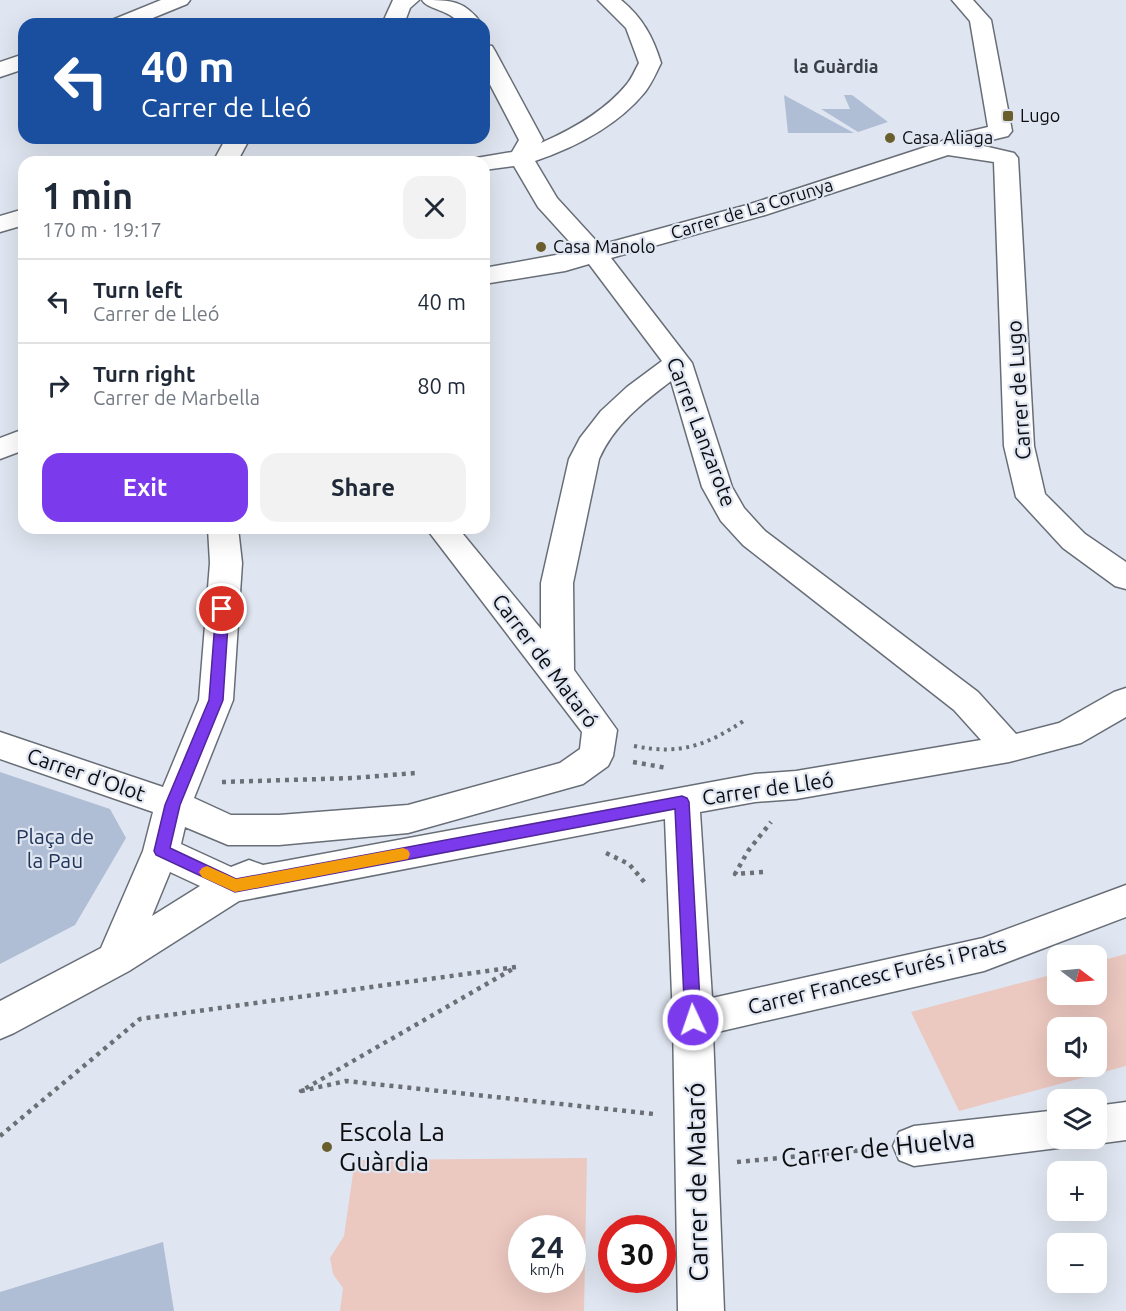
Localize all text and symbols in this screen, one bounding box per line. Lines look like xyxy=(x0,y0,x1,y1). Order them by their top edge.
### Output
icon: left xyxy=(42,42,120,120)
text: 40 m xyxy=(141,43,235,90)
district label: la Guàrdia xyxy=(793,56,879,76)
text: Carrer de Lleó xyxy=(141,92,312,122)
place label: Lugo xyxy=(1020,105,1060,125)
marker: Lugo xyxy=(1001,109,1015,123)
place label: Casa Aliaga xyxy=(902,127,993,147)
marker: Casa Aliaga xyxy=(883,131,897,145)
street label: Carrer de La Corunya xyxy=(668,174,835,242)
text: 1 min xyxy=(42,175,133,216)
button: close xyxy=(403,176,466,239)
text: 170 m · 19:17 xyxy=(42,218,162,241)
place label: Casa Manolo xyxy=(553,236,655,256)
marker: Casa Manolo xyxy=(534,240,548,254)
text: Turn left xyxy=(93,277,183,302)
icon: left xyxy=(42,285,75,318)
text: 40 m xyxy=(417,289,466,314)
text: Carrer de Lleó xyxy=(93,302,219,325)
street label: Carrer de Lugo xyxy=(1001,320,1035,461)
street label: Carrer Lanzarote xyxy=(662,354,741,510)
text: Turn right xyxy=(93,361,195,386)
icon: right xyxy=(42,369,75,402)
text: 80 m xyxy=(417,373,466,398)
text: Carrer de Marbella xyxy=(93,386,260,409)
button: Exit xyxy=(42,453,248,522)
button: Share xyxy=(260,453,466,522)
pin xyxy=(196,583,247,634)
street label: Carrer de Mataró xyxy=(488,589,604,732)
icon: arrive xyxy=(205,592,238,625)
street label: Carrer d'Olot xyxy=(24,743,149,805)
street label: Carrer de Lleó xyxy=(700,767,835,809)
park label: Plaça de la Pau xyxy=(16,824,94,872)
street label: Carrer Francesc Furés i Prats xyxy=(745,931,1008,1019)
north arrow xyxy=(1047,945,1107,1005)
map controls xyxy=(1047,945,1107,1293)
position arrow xyxy=(661,988,725,1052)
button: sound xyxy=(1047,1017,1107,1077)
street label: Carrer de Mataró xyxy=(680,1082,713,1282)
button: layers xyxy=(1047,1089,1107,1149)
place label: Escola La Guàrdia xyxy=(339,1117,445,1176)
street label: Carrer de Huelva xyxy=(780,1123,976,1172)
marker: Escola La Guàrdia xyxy=(320,1140,334,1154)
button: + xyxy=(1047,1161,1107,1221)
speed limit sign: 30 xyxy=(598,1215,676,1293)
text: 24 xyxy=(530,1230,564,1264)
button: − xyxy=(1047,1233,1107,1293)
text: km/h xyxy=(530,1261,564,1278)

